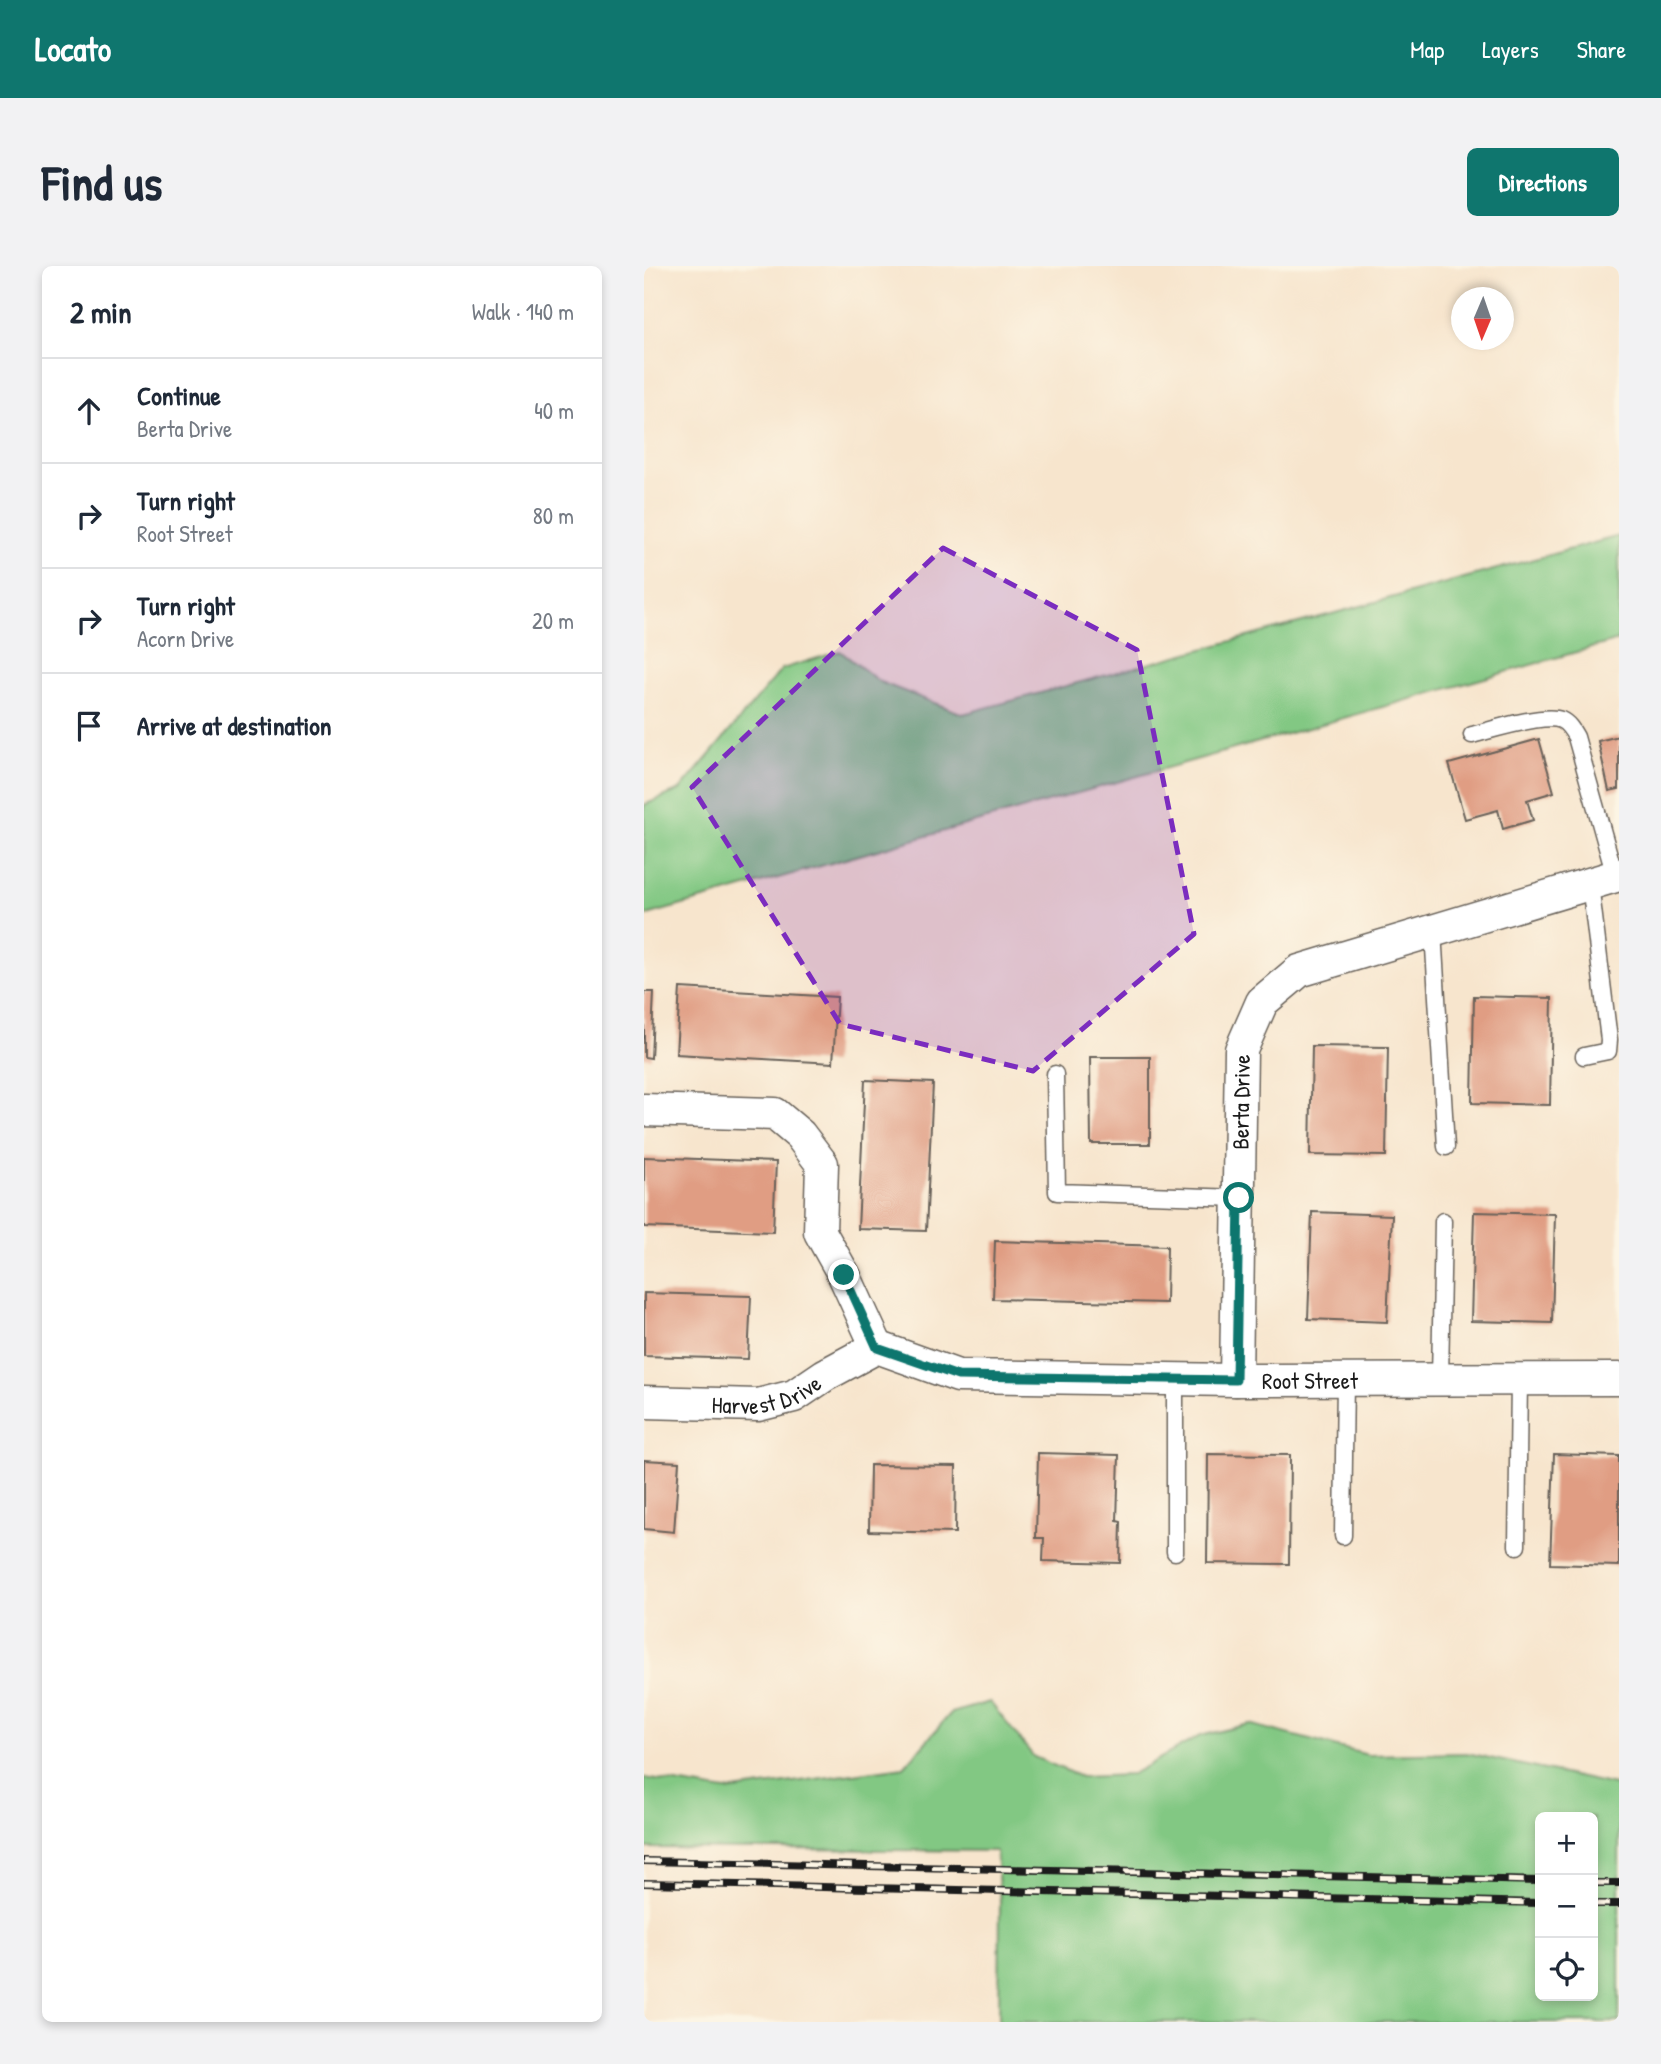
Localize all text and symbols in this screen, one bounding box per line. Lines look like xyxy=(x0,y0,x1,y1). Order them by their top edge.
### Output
text: Locato xyxy=(35,27,111,71)
text: Map xyxy=(1410,33,1444,65)
text: Layers xyxy=(1482,33,1539,65)
text: Share xyxy=(1577,33,1626,65)
button: Directions xyxy=(1467,148,1619,216)
text: Find us xyxy=(42,149,162,215)
north arrow xyxy=(1451,287,1514,350)
text: 2 min xyxy=(70,292,132,332)
text: Walk · 140 m xyxy=(472,296,574,327)
text: Continue xyxy=(137,378,221,413)
icon: ahead xyxy=(70,392,108,430)
text: 40 m xyxy=(534,395,574,426)
text: Berta Drive xyxy=(137,413,232,444)
text: Turn right xyxy=(137,483,235,518)
icon: right xyxy=(70,497,108,535)
text: 80 m xyxy=(533,500,574,531)
text: Root Street xyxy=(137,518,233,549)
text: Turn right xyxy=(137,588,235,623)
icon: right xyxy=(70,602,108,640)
text: 20 m xyxy=(532,605,574,636)
text: Acorn Drive xyxy=(137,623,234,654)
icon: arrive xyxy=(70,707,108,745)
text: Arrive at destination xyxy=(137,708,332,743)
street label: Berta Drive xyxy=(1224,1054,1256,1150)
route start xyxy=(1223,1182,1254,1213)
route end xyxy=(828,1259,859,1290)
street label: Root Street xyxy=(1262,1364,1359,1395)
street label: Harvest Drive xyxy=(711,1367,827,1421)
map controls xyxy=(1535,1812,1598,2001)
button: + xyxy=(1535,1812,1598,1875)
button: − xyxy=(1535,1875,1598,1938)
button: locate xyxy=(1535,1938,1598,2001)

